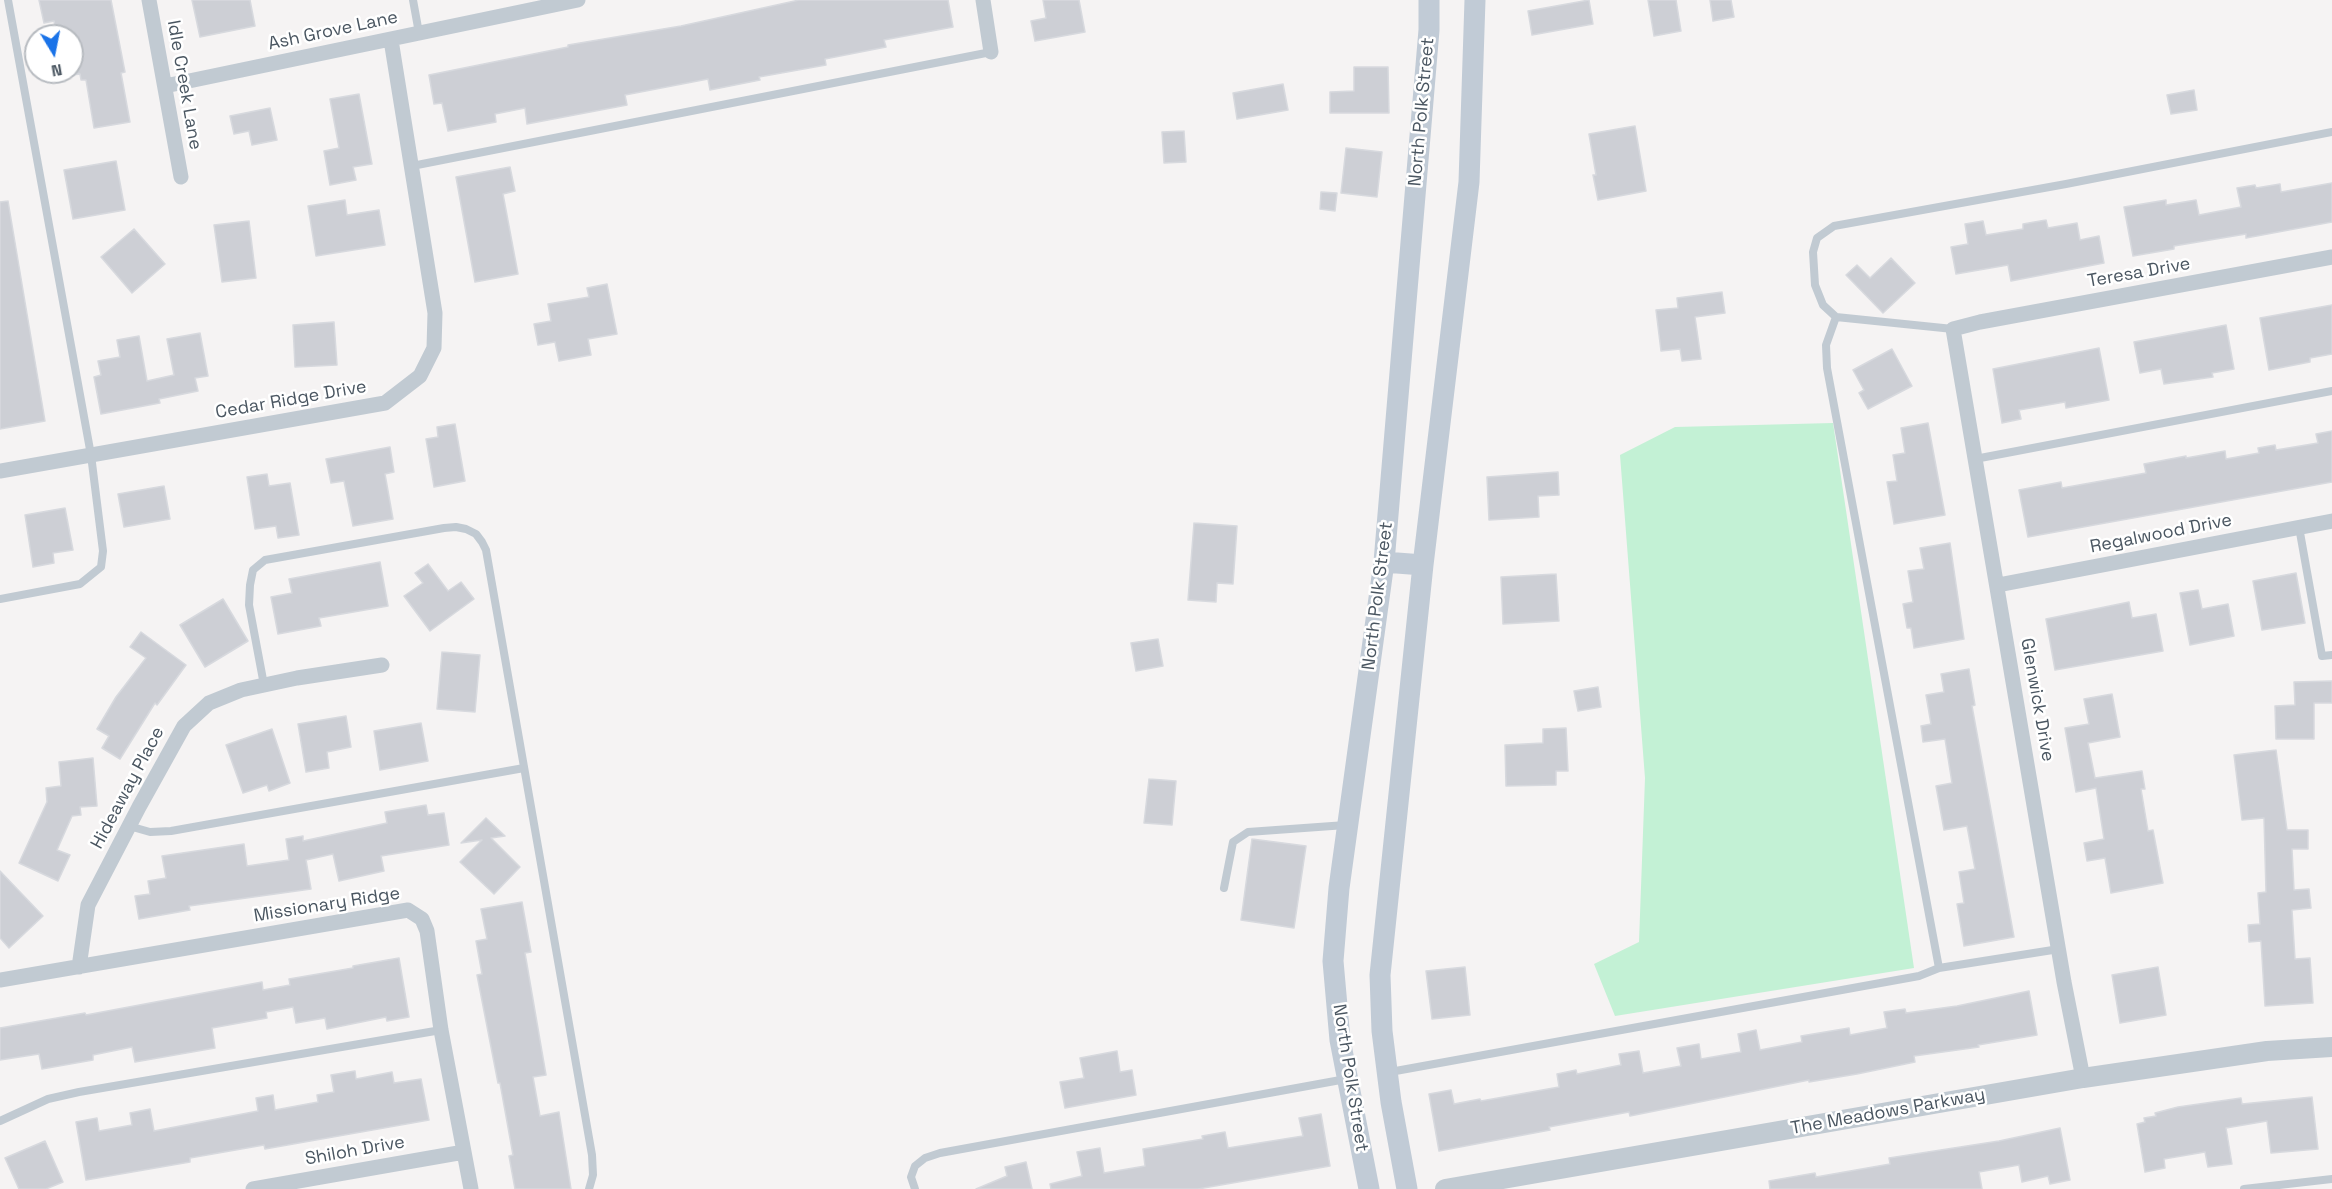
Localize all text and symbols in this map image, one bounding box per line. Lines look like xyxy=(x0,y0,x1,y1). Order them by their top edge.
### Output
street label: Ash Grove Lane xyxy=(266,7,400,55)
street label: Idle Creek Lane xyxy=(162,19,206,151)
north arrow xyxy=(24,24,84,84)
street label: North Polk Street xyxy=(1405,37,1439,187)
text: N xyxy=(50,59,64,82)
street label: Teresa Drive xyxy=(2086,253,2192,293)
street label: Cedar Ridge Drive xyxy=(214,376,368,424)
street label: Regalwood Drive xyxy=(2088,510,2234,558)
street label: North Polk Street xyxy=(1358,521,1398,671)
street label: Glenwick Drive xyxy=(2016,637,2058,763)
street label: Hideaway Place xyxy=(87,723,169,853)
street label: Missionary Ridge xyxy=(252,883,402,927)
street label: North Polk Street xyxy=(1328,1003,1372,1153)
street label: The Meadows Parkway xyxy=(1789,1084,1987,1140)
street label: Shiloh Drive xyxy=(303,1132,407,1170)

